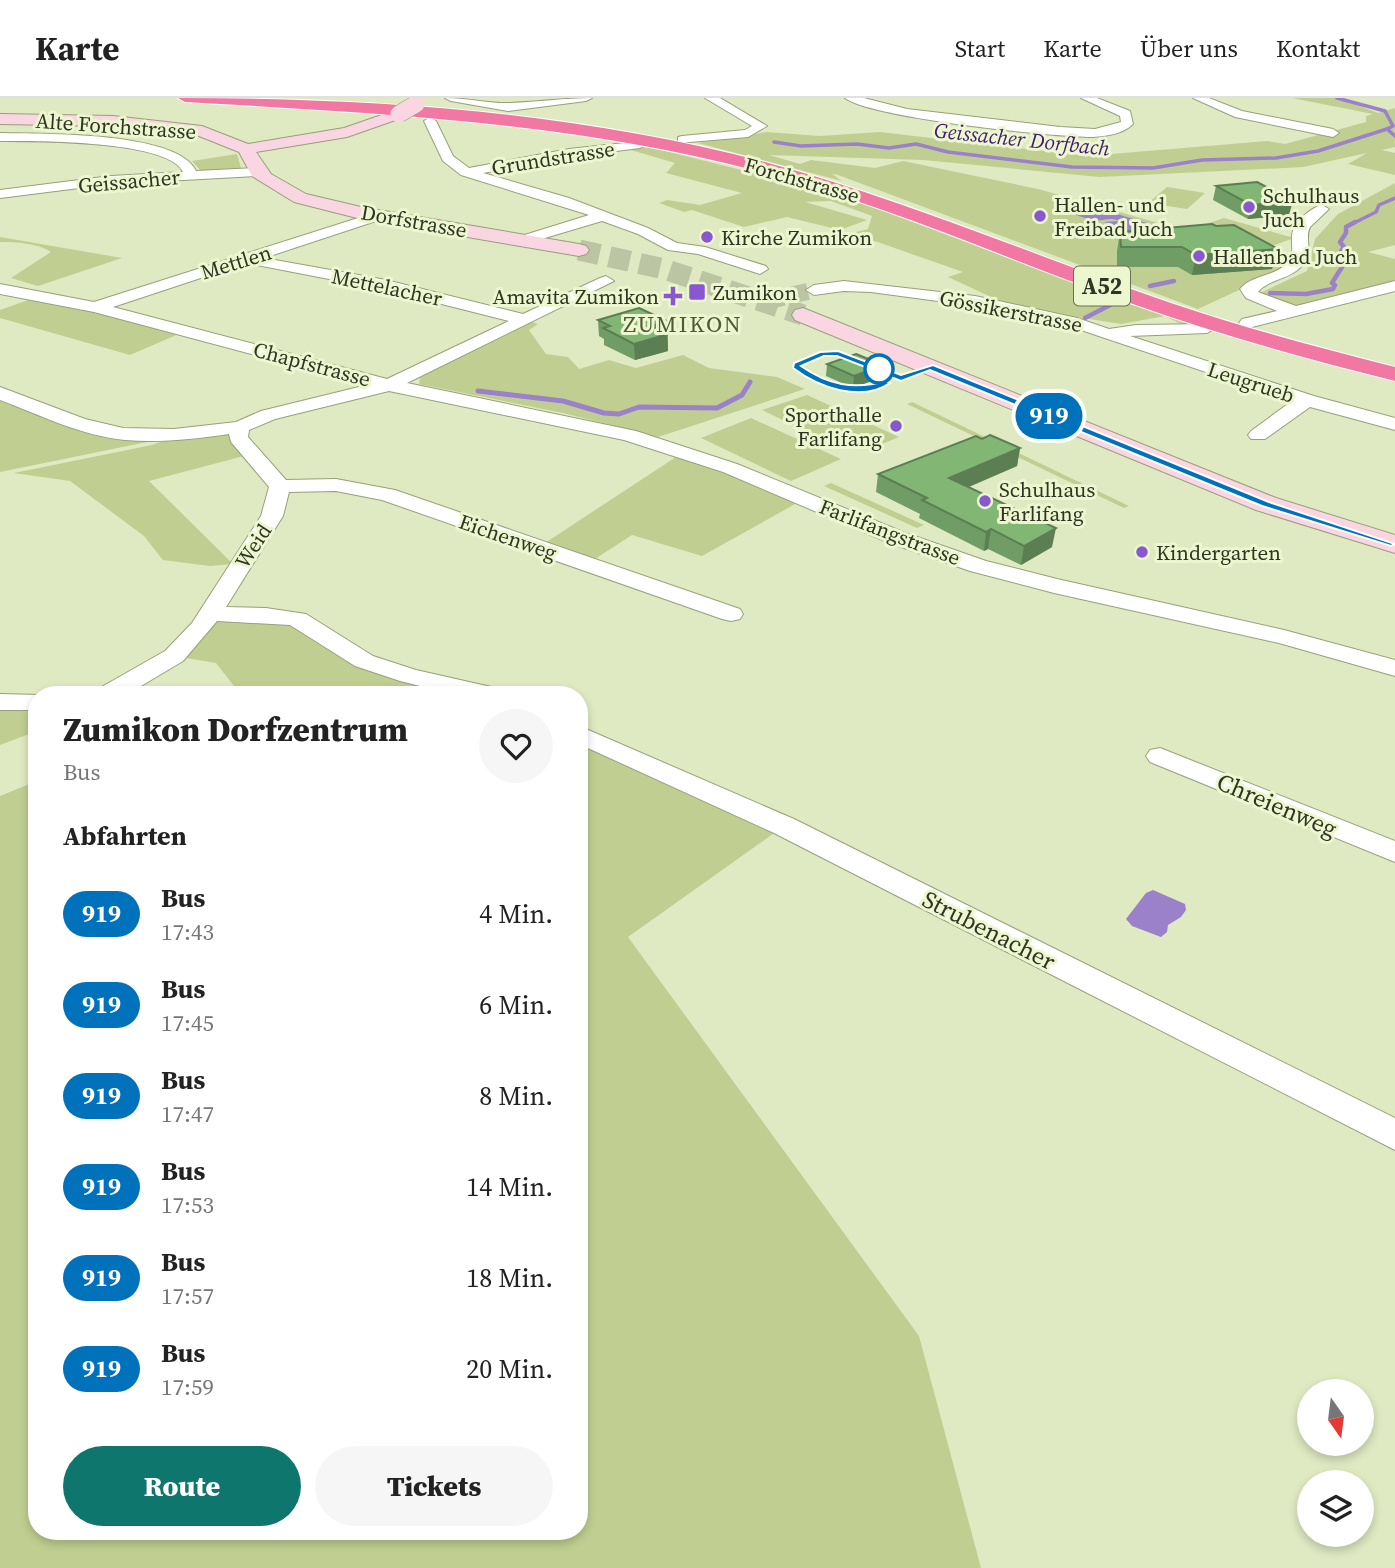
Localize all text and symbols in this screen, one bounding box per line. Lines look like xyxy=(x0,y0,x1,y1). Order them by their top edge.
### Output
text: Karte xyxy=(35,26,120,71)
text: Start xyxy=(955,32,1005,65)
text: Karte xyxy=(1043,32,1102,65)
text: Über uns xyxy=(1140,32,1238,65)
text: Kontakt xyxy=(1276,32,1360,65)
street label: Alte Forchstrasse xyxy=(35,106,197,146)
water label: Geissacher Dorfbach xyxy=(933,115,1112,163)
street label: Grundstrasse xyxy=(489,134,617,182)
street label: Forchstrasse xyxy=(741,150,863,210)
street label: Geissacher xyxy=(77,162,181,200)
place label: Schulhaus Juch xyxy=(1262,181,1359,234)
place label: Hallen- und Freibad Juch xyxy=(1054,190,1173,243)
street label: Dorfstrasse xyxy=(359,197,469,245)
marker: Schulhaus Juch xyxy=(1241,199,1257,215)
marker: Hallen- und Freibad Juch xyxy=(1032,208,1048,224)
place label: Kirche Zumikon xyxy=(721,223,873,252)
marker: Kirche Zumikon xyxy=(699,229,715,245)
street label: Mettlen xyxy=(197,237,275,287)
place label: Hallenbad Juch xyxy=(1213,242,1357,271)
marker: Hallenbad Juch xyxy=(1191,248,1207,264)
street label: Mettelacher xyxy=(329,261,445,313)
road number: A52 xyxy=(1074,266,1130,306)
place label: Zumikon xyxy=(713,278,797,307)
place label: Amavita Zumikon xyxy=(492,282,659,311)
marker: Zumikon xyxy=(687,282,707,302)
street label: Gössikerstrasse xyxy=(937,283,1085,339)
marker: Amavita Zumikon xyxy=(665,288,681,304)
district label: ZUMIKON xyxy=(623,308,743,340)
street label: Chapfstrasse xyxy=(250,334,374,394)
unlabelled marker xyxy=(864,354,894,384)
street label: Leugrueb xyxy=(1204,354,1298,410)
line badge: 919 xyxy=(1009,393,1089,439)
text: 919 xyxy=(1029,399,1069,432)
place label: Sporthalle Farlifang xyxy=(785,400,882,453)
marker: Sporthalle Farlifang xyxy=(888,418,904,434)
place label: Schulhaus Farlifang xyxy=(999,475,1095,528)
street label: Farlifangstrasse xyxy=(815,492,965,572)
marker: Schulhaus Farlifang xyxy=(977,493,993,509)
street label: Eichenweg xyxy=(455,507,561,567)
street label: Weid xyxy=(228,518,278,574)
place label: Kindergarten xyxy=(1156,538,1281,567)
marker: Kindergarten xyxy=(1134,544,1150,560)
text: Zumikon Dorfzentrum xyxy=(63,707,408,752)
button: heart xyxy=(479,709,553,783)
text: Bus xyxy=(63,756,100,788)
street label: Chreienweg xyxy=(1212,765,1342,845)
text: Abfahrten xyxy=(63,818,187,854)
text: Bus xyxy=(161,880,205,916)
street label: Strubenacher xyxy=(917,882,1061,978)
text: 4 Min. xyxy=(479,896,553,932)
text: 919 xyxy=(82,897,121,930)
text: 17:43 xyxy=(161,916,214,948)
text: Bus xyxy=(161,971,205,1007)
text: 6 Min. xyxy=(479,987,553,1023)
text: 919 xyxy=(82,988,121,1021)
text: 17:45 xyxy=(161,1007,214,1039)
text: Bus xyxy=(161,1062,205,1098)
text: 8 Min. xyxy=(479,1078,553,1114)
text: 919 xyxy=(82,1079,121,1112)
text: 17:47 xyxy=(161,1098,214,1130)
text: Bus xyxy=(161,1153,205,1189)
text: 14 Min. xyxy=(466,1169,553,1205)
text: 919 xyxy=(82,1170,121,1203)
text: 17:53 xyxy=(161,1189,214,1221)
text: Bus xyxy=(161,1244,205,1280)
text: 18 Min. xyxy=(466,1260,553,1296)
text: 919 xyxy=(82,1261,121,1294)
text: 17:57 xyxy=(161,1280,214,1312)
text: Bus xyxy=(161,1335,205,1371)
text: 20 Min. xyxy=(466,1351,553,1387)
text: 919 xyxy=(82,1352,121,1385)
text: 17:59 xyxy=(161,1371,214,1403)
north arrow xyxy=(1297,1379,1374,1456)
map controls xyxy=(1297,1379,1374,1547)
button: Route xyxy=(63,1446,301,1526)
button: Tickets xyxy=(315,1446,553,1526)
button: layers xyxy=(1297,1470,1374,1547)

